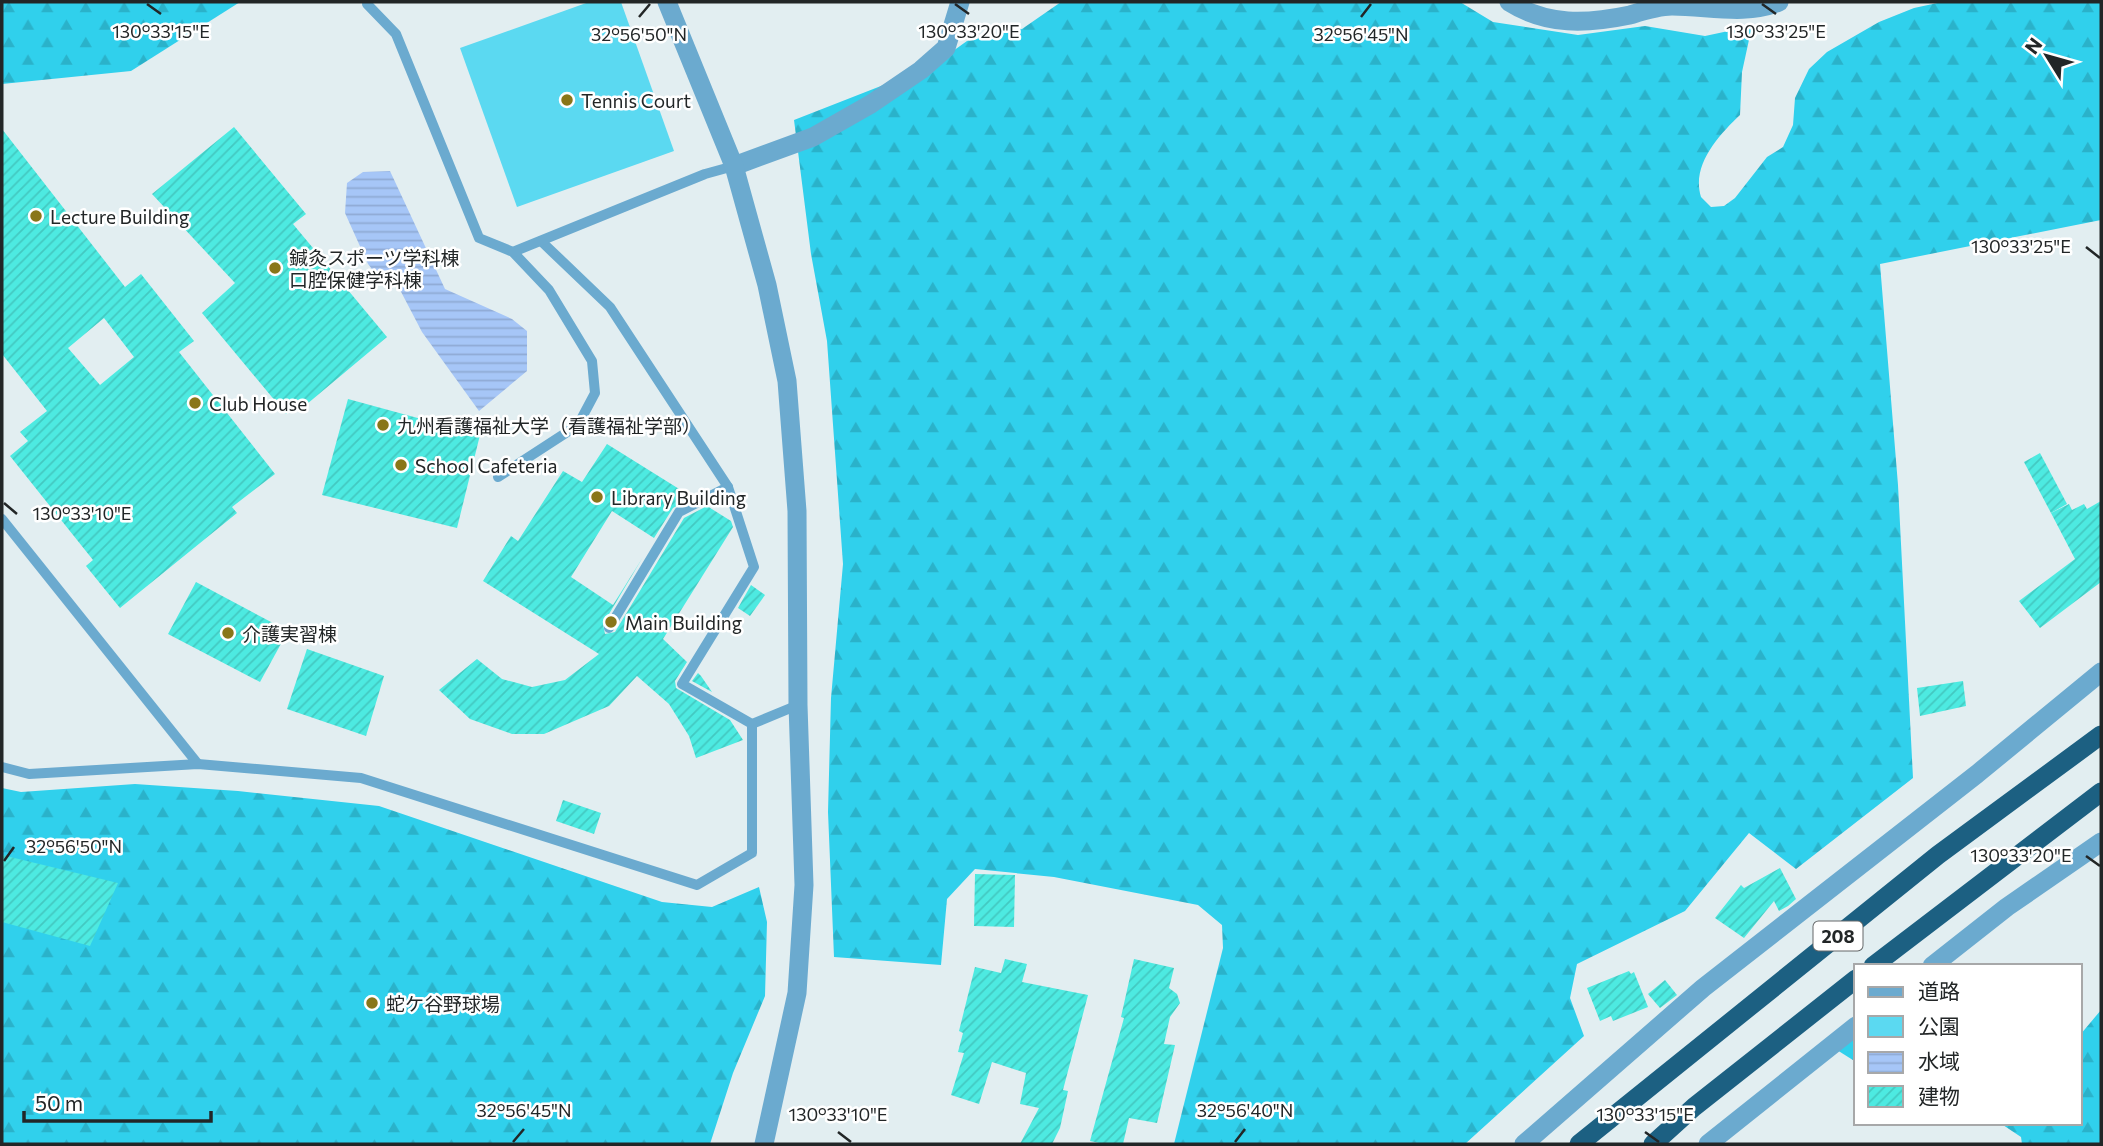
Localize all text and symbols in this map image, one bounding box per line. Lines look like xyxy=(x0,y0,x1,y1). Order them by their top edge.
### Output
text: 130°33'15"E xyxy=(112,20,210,42)
text: 130°33'20"E xyxy=(918,20,1020,42)
text: 130°33'25"E xyxy=(1726,20,1826,42)
north arrow xyxy=(2012,21,2082,91)
text: 32°56'50"N xyxy=(591,23,687,45)
text: 32°56'45"N xyxy=(1313,23,1409,45)
text: N xyxy=(2020,33,2047,58)
place label: Tennis Court xyxy=(581,89,691,112)
marker: Tennis Court xyxy=(559,92,575,108)
place label: Lecture Building xyxy=(50,205,189,228)
marker: Lecture Building xyxy=(28,208,44,224)
text: 130°33'25"E xyxy=(1971,235,2071,257)
place label: 鍼灸スポーツ学科棟 口腔保健学科棟 xyxy=(289,246,460,291)
marker: 鍼灸スポーツ学科棟 口腔保健学科棟 xyxy=(267,260,283,276)
place label: Club House xyxy=(209,392,307,415)
marker: Club House xyxy=(187,395,203,411)
place label: 九州看護福祉大学（看護福祉学部） xyxy=(397,414,701,437)
marker: 九州看護福祉大学（看護福祉学部） xyxy=(375,417,391,433)
place label: School Cafeteria xyxy=(415,454,558,477)
marker: School Cafeteria xyxy=(393,457,409,473)
place label: Library Building xyxy=(611,486,746,509)
marker: Library Building xyxy=(589,489,605,505)
text: 130°33'10"E xyxy=(32,502,132,524)
place label: Main Building xyxy=(625,611,742,634)
marker: Main Building xyxy=(603,614,619,630)
place label: 介護実習棟 xyxy=(242,622,337,645)
marker: 介護実習棟 xyxy=(220,625,236,641)
text: 32°56'50"N xyxy=(26,835,122,857)
text: 130°33'20"E xyxy=(1970,844,2072,866)
road number: 208 xyxy=(1814,922,1862,951)
legend xyxy=(1854,964,2082,1125)
text: 道路 xyxy=(1918,978,1960,1003)
place label: 蛇ケ谷野球場 xyxy=(386,992,500,1015)
marker: 蛇ケ谷野球場 xyxy=(364,995,380,1011)
text: 公園 xyxy=(1918,1013,1960,1038)
text: 水域 xyxy=(1918,1048,1960,1073)
scale bar xyxy=(24,1080,212,1124)
text: 建物 xyxy=(1918,1083,1960,1108)
text: 50 m xyxy=(35,1090,83,1115)
text: 32°56'45"N xyxy=(476,1099,572,1121)
text: 32°56'40"N xyxy=(1197,1099,1293,1121)
text: 130°33'10"E xyxy=(788,1103,888,1125)
text: 130°33'15"E xyxy=(1596,1103,1694,1125)

